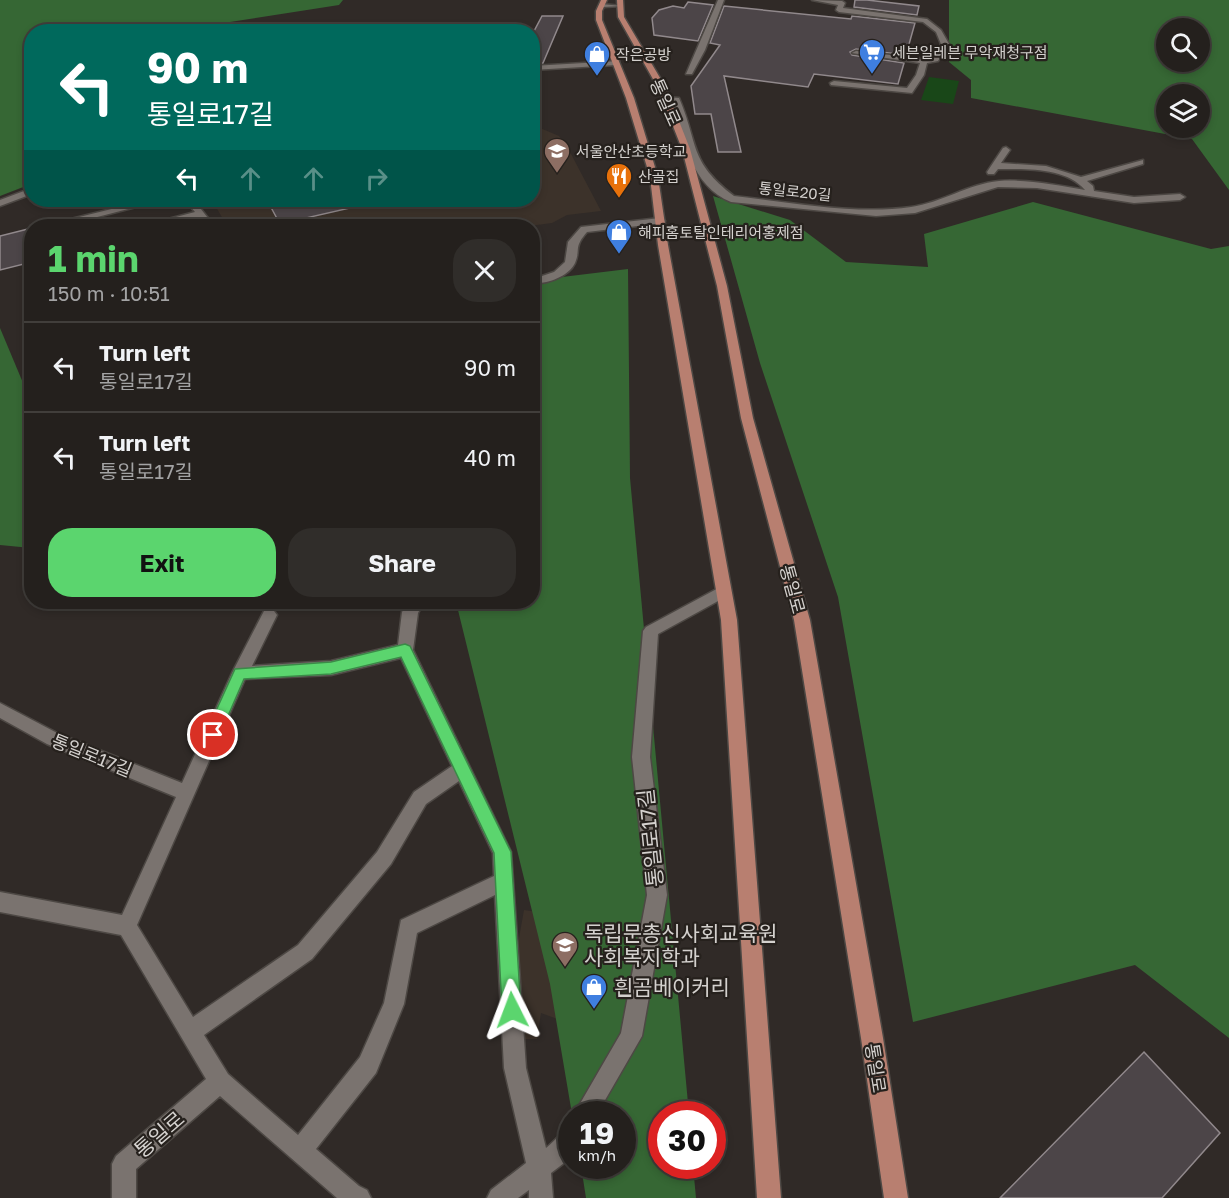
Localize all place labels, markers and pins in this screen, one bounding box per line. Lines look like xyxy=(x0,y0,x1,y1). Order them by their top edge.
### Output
supermarket icon: 세븐일레븐 무악재청구점 xyxy=(857,37,887,75)
shop icon: 작은공방 xyxy=(582,39,612,77)
place label: 세븐일레븐 무악재청구점 xyxy=(892,43,1048,61)
place label: 작은공방 xyxy=(616,45,671,63)
school or university icon: 서울안산초등학교 xyxy=(542,136,572,174)
place label: 서울안산초등학교 xyxy=(576,142,686,160)
restaurant icon: 산골집 xyxy=(604,161,634,199)
place label: 산골집 xyxy=(638,167,679,185)
shop icon: 해피홈토탈인테리어홍제점 xyxy=(604,217,634,255)
place label: 해피홈토탈인테리어홍제점 xyxy=(638,223,804,241)
pin xyxy=(187,709,238,760)
place label: 독립문총신사회교육원 사회복지학과 xyxy=(584,920,777,970)
school or university icon: 독립문총신사회교육원 사회복지학과 xyxy=(550,930,580,968)
shop icon: 흰곰베이커리 xyxy=(579,972,609,1010)
place label: 흰곰베이커리 xyxy=(614,974,730,1000)

